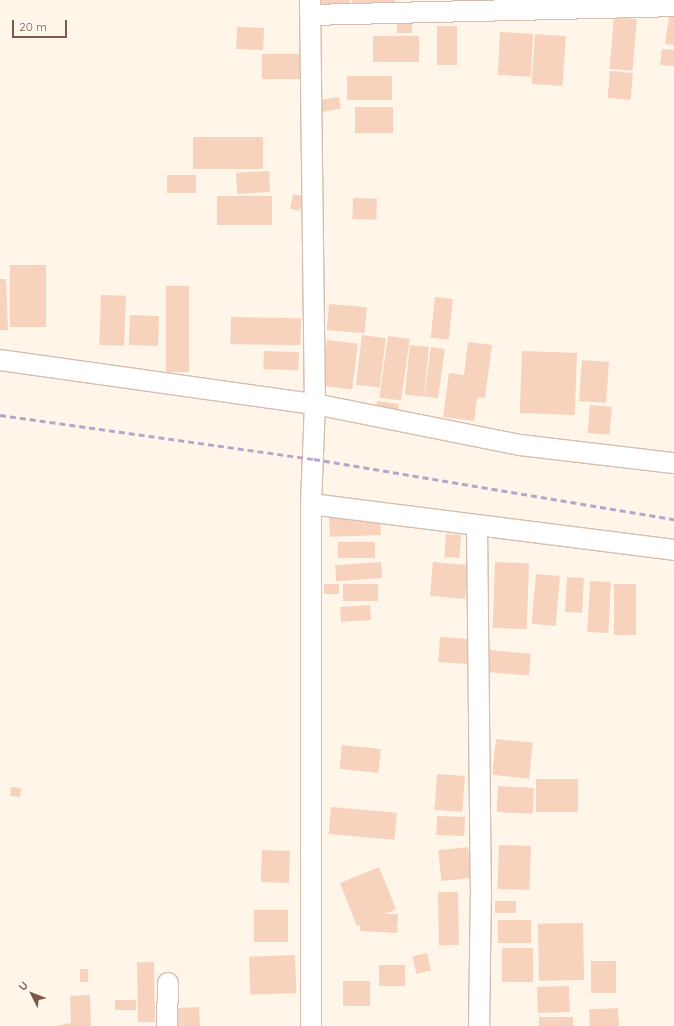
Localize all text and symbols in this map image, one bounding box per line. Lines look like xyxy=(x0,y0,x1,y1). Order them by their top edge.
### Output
scale bar xyxy=(14,12,69,38)
text: 20 m xyxy=(19,19,47,34)
north arrow xyxy=(12,974,52,1014)
text: U xyxy=(15,978,31,994)

